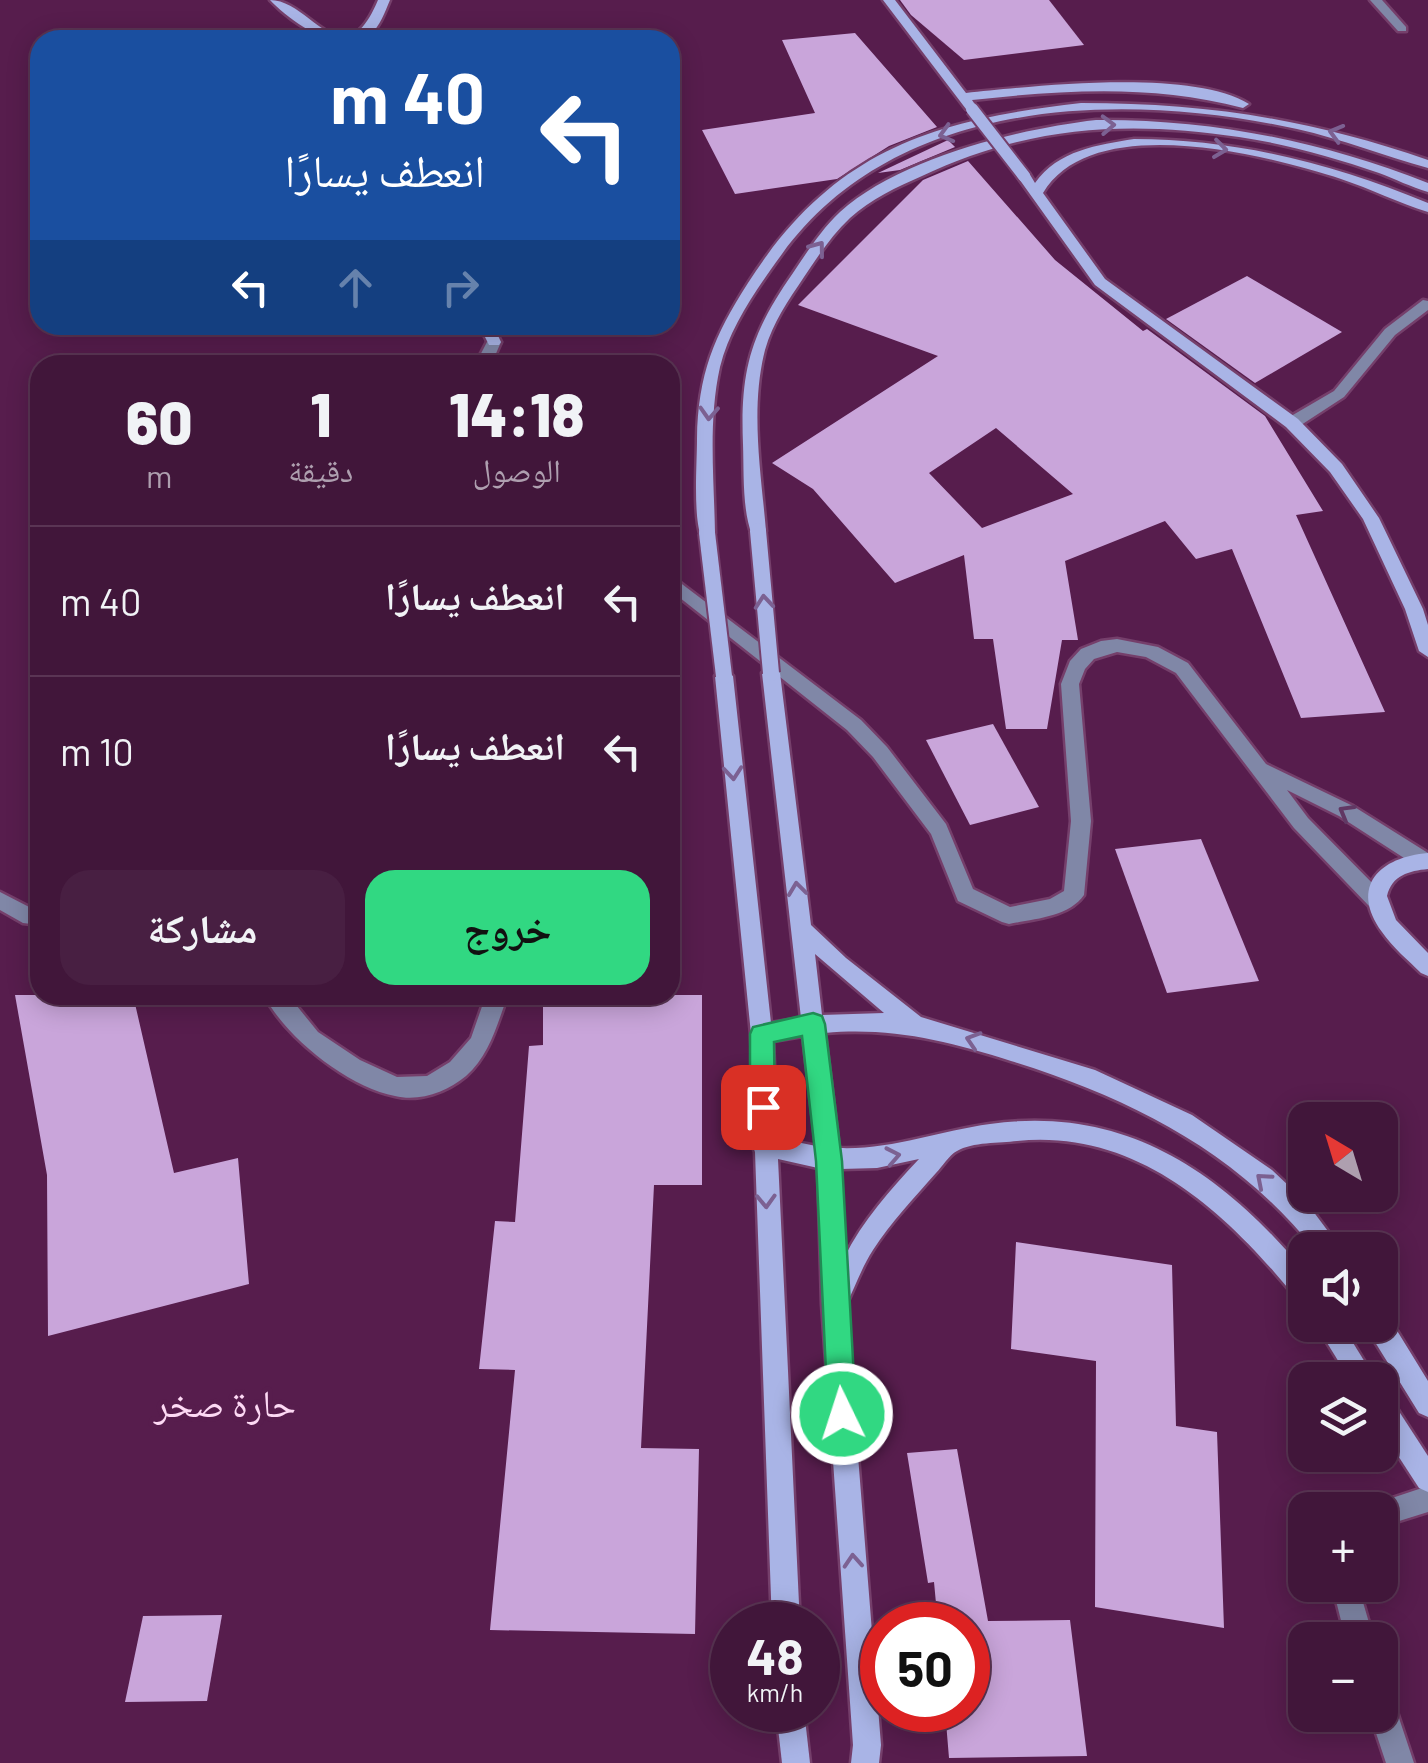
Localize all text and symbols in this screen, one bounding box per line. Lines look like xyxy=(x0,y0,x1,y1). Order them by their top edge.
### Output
text: 40 m xyxy=(330,54,485,138)
icon: left xyxy=(520,70,650,200)
one-way arrow xyxy=(1101,115,1117,136)
one-way arrow xyxy=(938,122,955,143)
one-way arrow xyxy=(1328,124,1345,145)
one-way arrow xyxy=(1212,138,1228,159)
text: انعطف يسارًا xyxy=(284,142,485,196)
one-way arrow xyxy=(806,241,824,259)
icon: left xyxy=(223,260,278,315)
icon: ahead xyxy=(328,260,383,315)
icon: right xyxy=(433,260,488,315)
text: 1 xyxy=(310,377,331,449)
text: 14:18 xyxy=(449,377,584,449)
text: 60 xyxy=(126,385,193,457)
one-way arrow xyxy=(699,405,720,421)
text: دقيقة xyxy=(288,450,353,488)
text: الوصول xyxy=(472,450,561,488)
text: m xyxy=(146,456,172,494)
text: انعطف يسارًا xyxy=(385,572,565,618)
icon: left xyxy=(595,574,650,629)
text: 40 m xyxy=(60,578,141,624)
one-way arrow xyxy=(754,594,776,610)
text: انعطف يسارًا xyxy=(385,722,565,768)
icon: left xyxy=(595,724,650,779)
text: 10 m xyxy=(60,728,134,774)
one-way arrow xyxy=(722,765,744,781)
one-way arrow xyxy=(1339,804,1357,824)
button: مشاركة xyxy=(60,870,345,985)
button: خروج xyxy=(365,870,650,985)
one-way arrow xyxy=(787,880,808,896)
one-way arrow xyxy=(966,1032,983,1052)
pin xyxy=(721,1065,806,1150)
icon: arrive xyxy=(736,1080,791,1135)
north arrow xyxy=(1288,1102,1398,1212)
map controls xyxy=(1288,1102,1398,1732)
one-way arrow xyxy=(884,1146,901,1167)
one-way arrow xyxy=(1256,1173,1274,1191)
one-way arrow xyxy=(755,1194,776,1210)
button: sound xyxy=(1288,1232,1398,1342)
position arrow xyxy=(790,1362,894,1466)
button: layers xyxy=(1288,1362,1398,1472)
district label: حارة صخر xyxy=(153,1379,296,1425)
button: + xyxy=(1288,1492,1398,1602)
one-way arrow xyxy=(843,1553,864,1569)
speed limit sign: 50 xyxy=(860,1602,990,1732)
button: − xyxy=(1288,1622,1398,1732)
text: 48 xyxy=(746,1625,804,1685)
text: km/h xyxy=(747,1677,803,1707)

